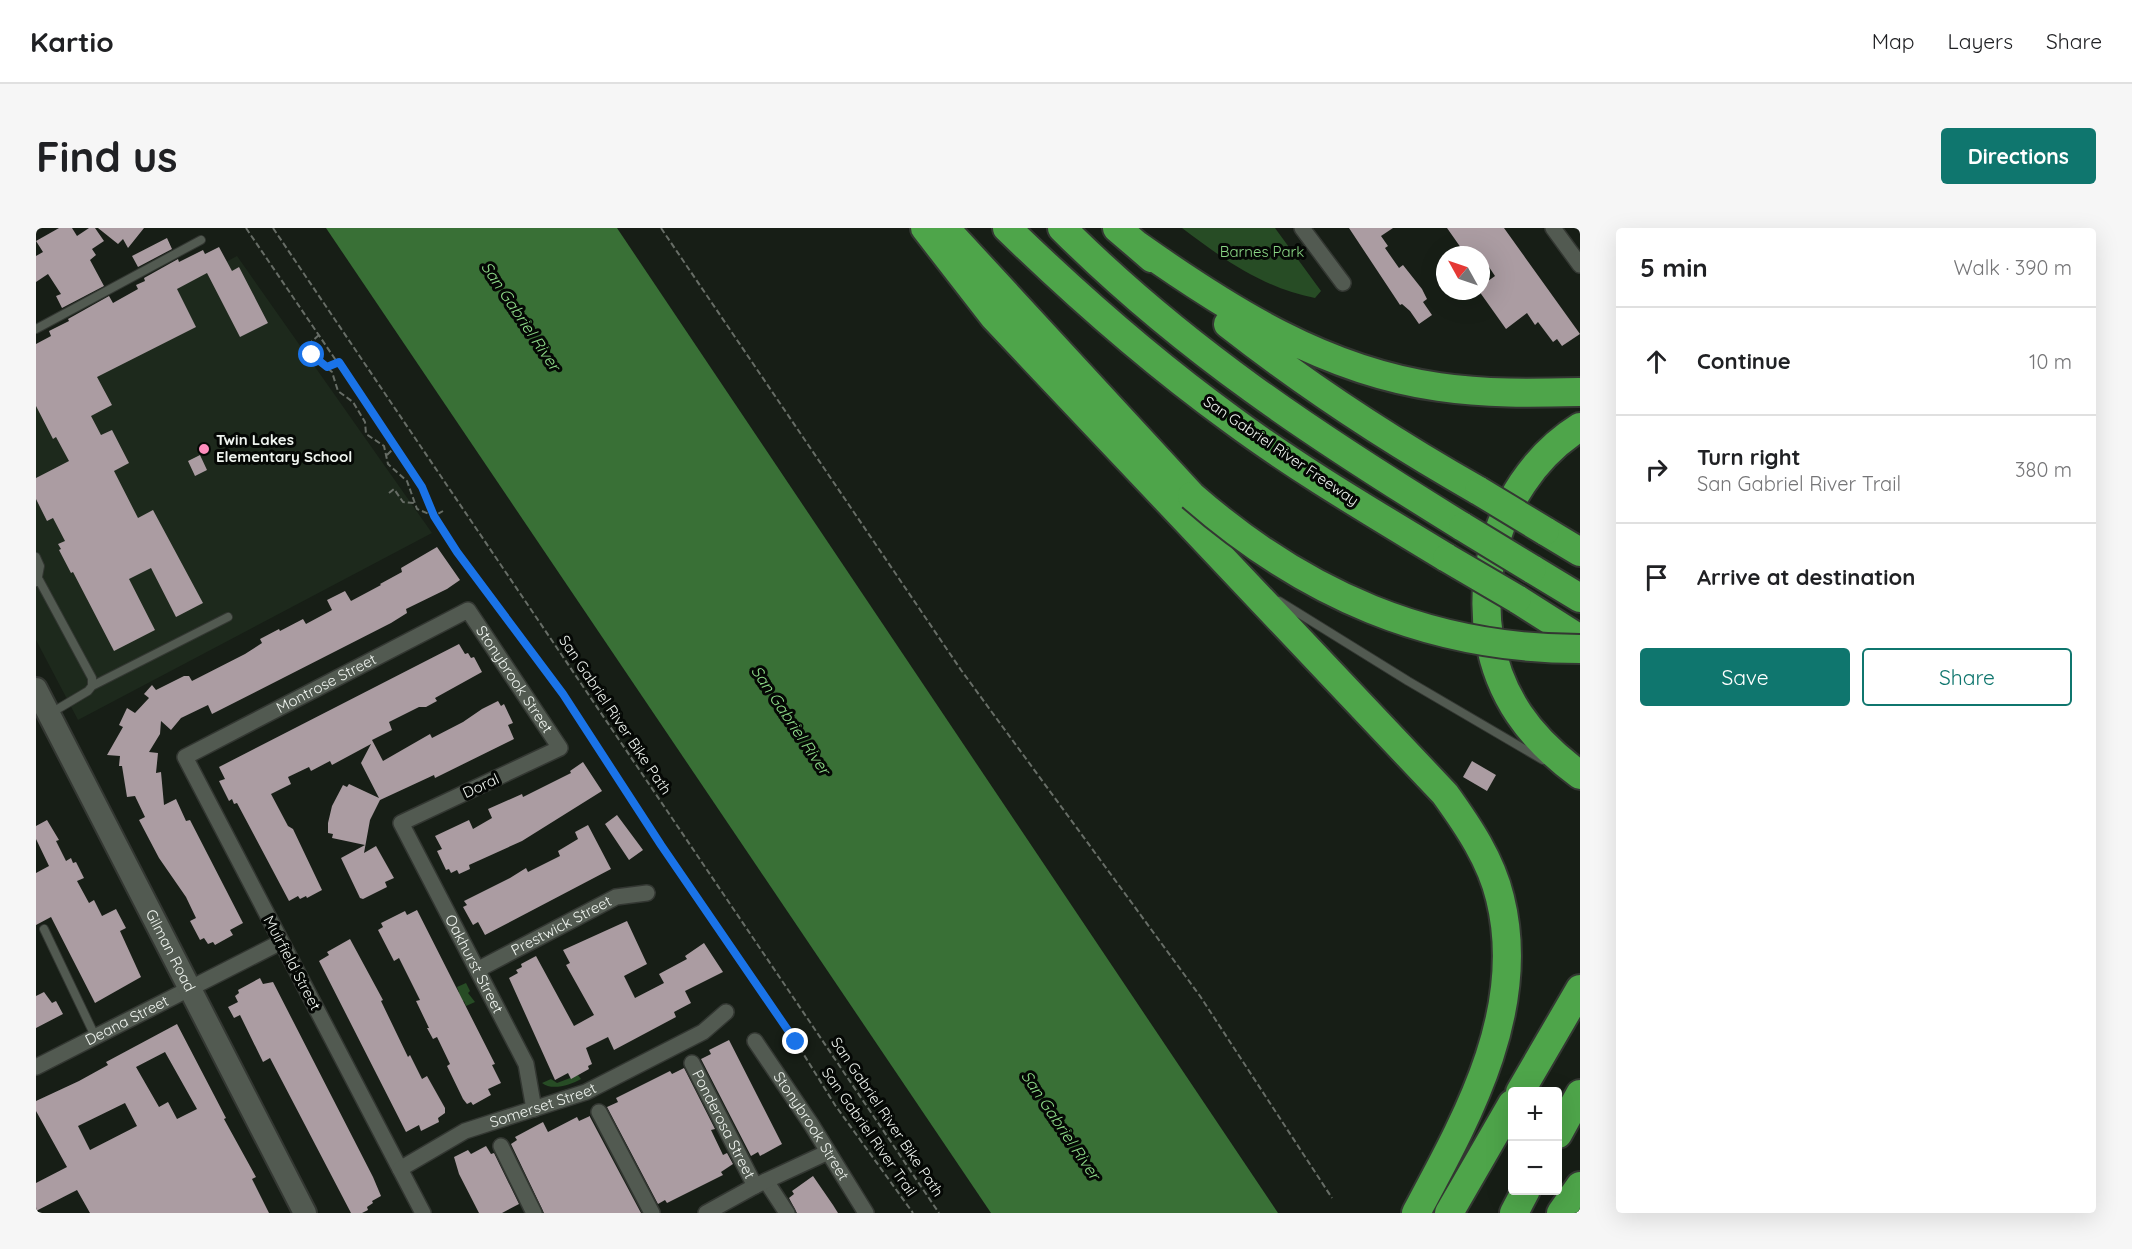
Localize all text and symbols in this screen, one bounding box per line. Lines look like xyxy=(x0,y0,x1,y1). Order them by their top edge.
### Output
text: Kartio xyxy=(30,24,114,59)
text: Map xyxy=(1872,28,1915,54)
text: Layers xyxy=(1948,28,2013,54)
text: Share xyxy=(2046,28,2102,54)
button: Directions xyxy=(1941,128,2096,184)
text: Find us xyxy=(36,130,178,183)
park label: Barnes Park xyxy=(1220,242,1304,261)
north arrow xyxy=(1436,246,1490,300)
text: 5 min xyxy=(1640,251,1708,284)
text: Walk · 390 m xyxy=(1953,255,2072,280)
water label: San Gabriel River xyxy=(477,258,566,376)
route start xyxy=(298,341,324,367)
icon: ahead xyxy=(1640,345,1673,378)
text: Continue xyxy=(1697,347,1791,375)
text: 10 m xyxy=(2029,349,2072,374)
street label: San Gabriel River Freeway xyxy=(1200,391,1363,510)
place label: Twin Lakes Elementary School xyxy=(216,430,352,466)
marker: Twin Lakes Elementary School xyxy=(197,442,211,456)
text: Turn right xyxy=(1697,443,1801,471)
icon: right xyxy=(1640,453,1673,486)
text: 380 m xyxy=(2015,457,2072,482)
text: San Gabriel River Trail xyxy=(1697,471,1901,496)
icon: arrive xyxy=(1640,561,1673,594)
text: Arrive at destination xyxy=(1697,563,1915,591)
street label: Stonybrook Street xyxy=(472,622,557,737)
street label: San Gabriel River Bike Path xyxy=(555,631,676,798)
button: Save xyxy=(1640,648,1850,706)
button: Share xyxy=(1862,648,2072,706)
street label: Montrose Street xyxy=(273,649,379,717)
water label: San Gabriel River xyxy=(747,662,836,780)
street label: Doral xyxy=(460,769,502,802)
street label: Prestwick Street xyxy=(508,891,615,960)
street label: Gilman Road xyxy=(142,906,200,995)
street label: Oakhurst Street xyxy=(441,911,508,1016)
street label: Muirfield Street xyxy=(260,912,325,1013)
street label: Deana Street xyxy=(82,991,172,1049)
route end xyxy=(782,1028,808,1054)
street label: San Gabriel River Bike Path xyxy=(827,1033,948,1200)
street label: San Gabriel River Trail xyxy=(818,1064,921,1200)
street label: Ponderosa Street xyxy=(688,1066,760,1182)
water label: San Gabriel River xyxy=(1017,1067,1106,1185)
street label: Stonybrook Street xyxy=(769,1068,853,1184)
street label: Somerset Street xyxy=(487,1078,599,1131)
map controls xyxy=(1508,1087,1562,1195)
button: + xyxy=(1508,1087,1562,1141)
button: − xyxy=(1508,1141,1562,1195)

